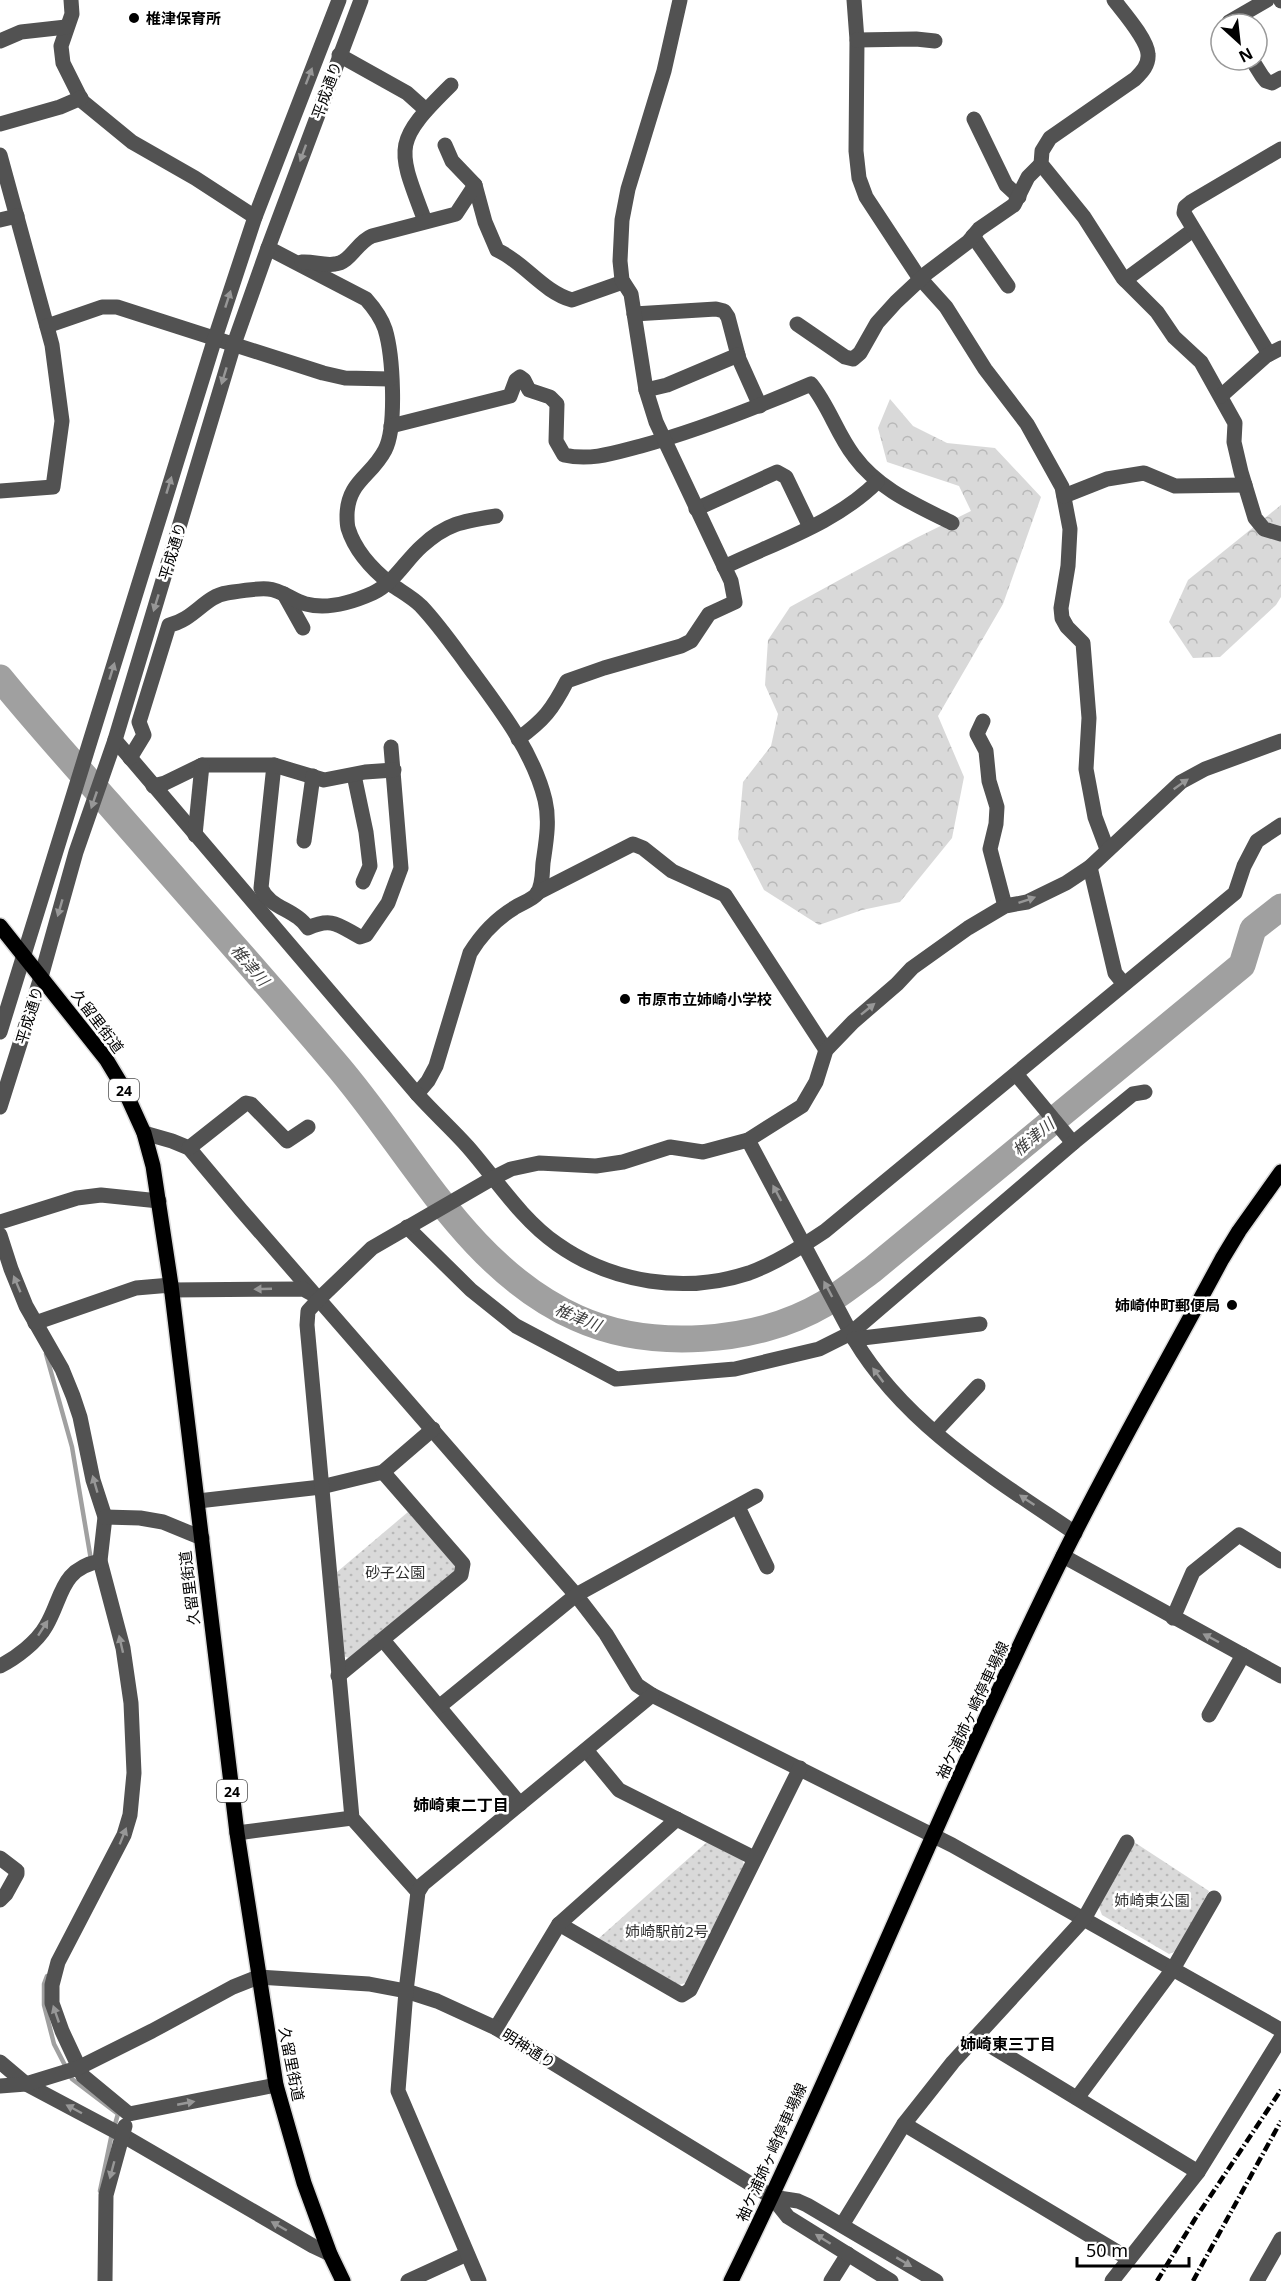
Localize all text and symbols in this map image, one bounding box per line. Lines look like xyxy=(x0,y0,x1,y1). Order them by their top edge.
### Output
place label: 椎津保育所 xyxy=(146,8,221,28)
marker: 椎津保育所 xyxy=(127,11,141,25)
north arrow xyxy=(1209,12,1269,72)
text: N xyxy=(1235,43,1257,68)
street label: 平成通り xyxy=(306,58,346,122)
one-way arrow xyxy=(304,67,314,85)
one-way arrow xyxy=(298,144,307,162)
one-way arrow xyxy=(223,290,233,308)
one-way arrow xyxy=(219,367,228,385)
one-way arrow xyxy=(165,476,175,494)
street label: 平成通り xyxy=(154,519,190,583)
one-way arrow xyxy=(151,594,160,612)
one-way arrow xyxy=(108,662,117,680)
one-way arrow xyxy=(1173,779,1189,790)
one-way arrow xyxy=(89,791,99,809)
one-way arrow xyxy=(1018,895,1036,905)
one-way arrow xyxy=(55,899,64,917)
water label: 椎津川 xyxy=(226,940,275,992)
street label: 平成通り xyxy=(11,983,47,1047)
street label: 久留里街道 xyxy=(67,985,129,1057)
place label: 市原市立姉崎小学校 xyxy=(637,989,772,1009)
marker: 市原市立姉崎小学校 xyxy=(618,992,632,1006)
one-way arrow xyxy=(861,1004,876,1016)
road number: 24 xyxy=(109,1079,139,1101)
water label: 椎津川 xyxy=(1008,1112,1060,1161)
one-way arrow xyxy=(772,1184,782,1202)
one-way arrow xyxy=(12,1275,21,1293)
one-way arrow xyxy=(823,1280,833,1297)
one-way arrow xyxy=(254,1285,273,1294)
place label: 姉崎仲町郵便局 xyxy=(1115,1295,1220,1315)
water label: 椎津川 xyxy=(552,1298,606,1337)
marker: 姉崎仲町郵便局 xyxy=(1225,1298,1239,1312)
one-way arrow xyxy=(873,1367,885,1382)
one-way arrow xyxy=(90,1475,99,1493)
one-way arrow xyxy=(1019,1494,1035,1506)
street label: 久留里街道 xyxy=(175,1550,203,1626)
park label: 砂子公園 xyxy=(365,1562,425,1582)
one-way arrow xyxy=(38,1620,49,1636)
one-way arrow xyxy=(1203,1633,1220,1643)
one-way arrow xyxy=(116,1634,126,1653)
street label: 袖ケ浦姉ヶ崎停車場線 xyxy=(931,1638,1013,1782)
road number: 24 xyxy=(217,1780,247,1802)
district label: 姉崎東二丁目 xyxy=(413,1794,509,1816)
one-way arrow xyxy=(118,1827,128,1845)
park label: 姉崎東公園 xyxy=(1114,1890,1190,1910)
park label: 姉崎駅前2号 xyxy=(625,1921,709,1941)
one-way arrow xyxy=(50,2005,60,2023)
street label: 明神通り xyxy=(498,2024,560,2072)
street label: 久留里街道 xyxy=(275,2025,309,2103)
district label: 姉崎東三丁目 xyxy=(960,2033,1056,2055)
street label: 袖ケ浦姉ヶ崎停車場線 xyxy=(731,2079,811,2225)
one-way arrow xyxy=(177,2098,196,2107)
one-way arrow xyxy=(65,2104,82,2114)
one-way arrow xyxy=(107,2161,117,2180)
one-way arrow xyxy=(270,2222,287,2232)
scale bar xyxy=(1077,2230,1190,2268)
one-way arrow xyxy=(815,2234,831,2245)
text: 50 m xyxy=(1086,2238,1128,2262)
one-way arrow xyxy=(896,2257,912,2268)

